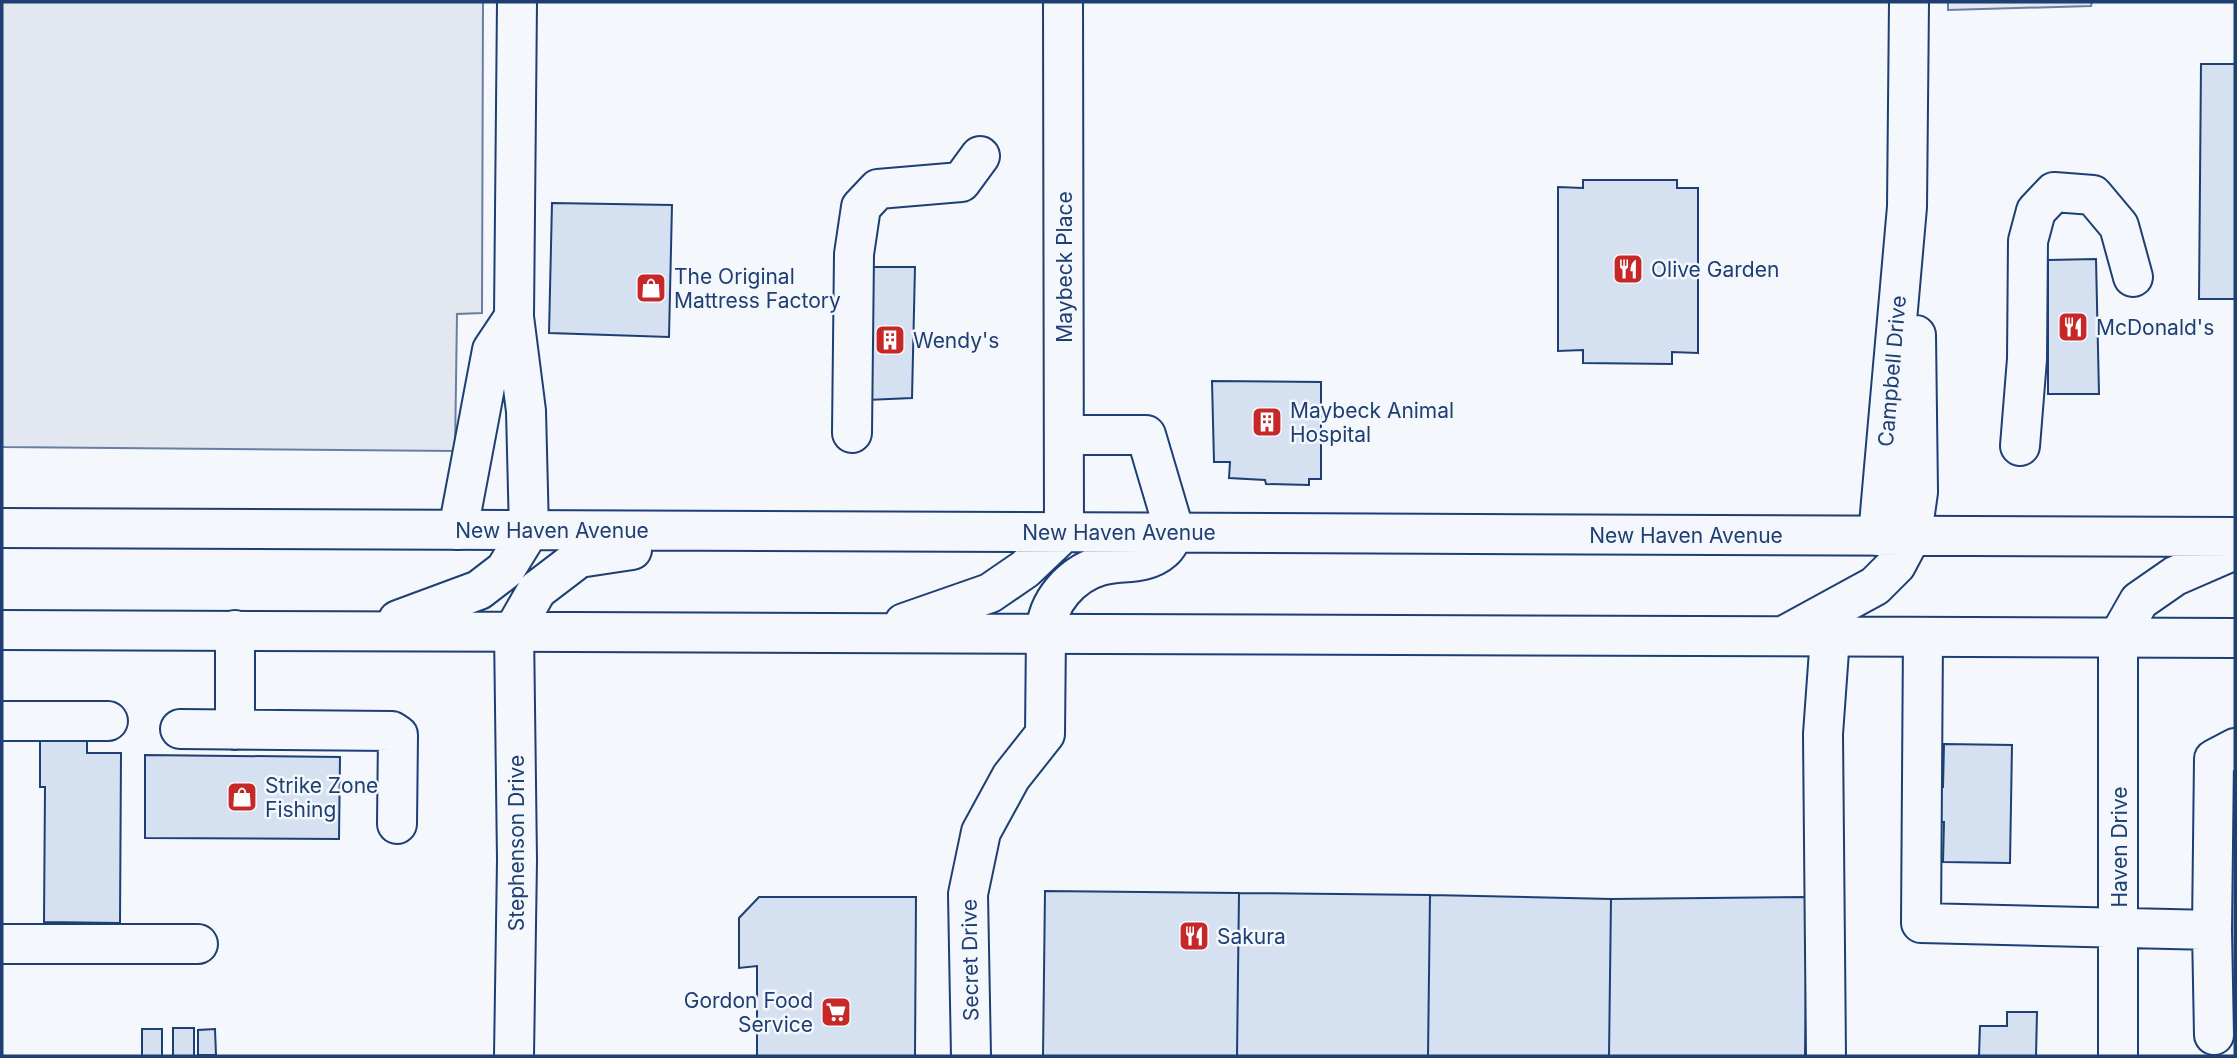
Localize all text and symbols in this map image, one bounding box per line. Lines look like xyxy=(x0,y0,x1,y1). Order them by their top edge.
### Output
street label: Maybeck Place xyxy=(1052,191,1077,343)
restaurant icon: Olive Garden xyxy=(1611,252,1645,286)
place label: Olive Garden xyxy=(1651,257,1779,282)
place label: The Original Mattress Factory xyxy=(674,264,841,313)
shop icon: The Original Mattress Factory xyxy=(634,271,668,305)
street label: Campbell Drive xyxy=(1873,294,1911,448)
restaurant icon: McDonald's xyxy=(2056,310,2090,344)
place label: McDonald's xyxy=(2096,315,2214,340)
building icon: Wendy's xyxy=(873,323,907,357)
place label: Wendy's xyxy=(913,328,999,353)
place label: Maybeck Animal Hospital xyxy=(1290,398,1454,447)
building icon: Maybeck Animal Hospital xyxy=(1250,405,1284,439)
street label: New Haven Avenue xyxy=(455,518,649,543)
street label: New Haven Avenue xyxy=(1022,520,1216,545)
street label: New Haven Avenue xyxy=(1589,523,1783,548)
street label: Stephenson Drive xyxy=(504,755,529,931)
place label: Strike Zone Fishing xyxy=(265,773,378,822)
shop icon: Strike Zone Fishing xyxy=(225,780,259,814)
street label: Haven Drive xyxy=(2107,786,2132,908)
street label: Secret Drive xyxy=(956,899,984,1021)
restaurant icon: Sakura xyxy=(1177,919,1211,953)
place label: Sakura xyxy=(1217,924,1286,949)
place label: Gordon Food Service xyxy=(684,988,813,1037)
supermarket icon: Gordon Food Service xyxy=(819,995,853,1029)

